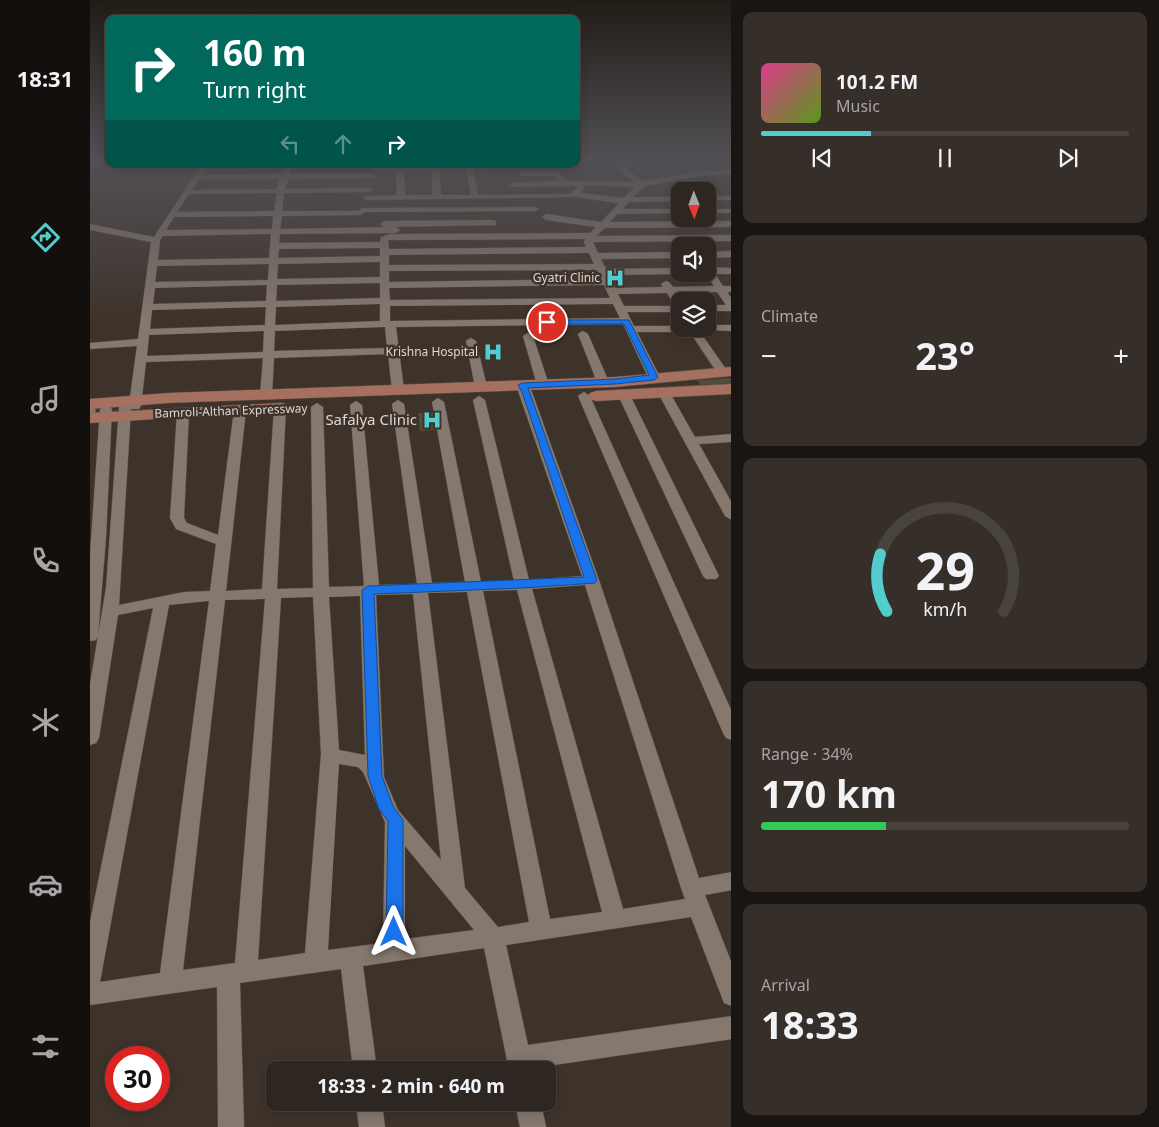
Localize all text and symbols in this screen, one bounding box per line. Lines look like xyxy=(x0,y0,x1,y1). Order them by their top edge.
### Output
text: 160 m xyxy=(203,29,306,76)
icon: right xyxy=(120,35,185,100)
text: 18:31 xyxy=(17,63,73,93)
text: 101.2 FM xyxy=(836,69,918,95)
text: Turn right xyxy=(203,74,306,104)
text: Music xyxy=(836,95,880,117)
icon: left xyxy=(276,130,304,158)
icon: ahead xyxy=(329,130,357,158)
icon: right xyxy=(382,130,410,158)
icon: previous xyxy=(808,144,836,172)
icon: pause xyxy=(931,144,959,172)
icon: next xyxy=(1054,144,1082,172)
north arrow xyxy=(671,182,716,228)
map controls xyxy=(671,182,716,337)
icon: directions xyxy=(28,220,63,255)
button: sound xyxy=(671,237,716,282)
hospital icon: Gyatri Clinic xyxy=(604,267,626,289)
place label: Gyatri Clinic xyxy=(533,269,600,286)
button: layers xyxy=(671,292,716,337)
pin xyxy=(526,301,568,343)
text: Climate xyxy=(761,305,818,327)
icon: arrive xyxy=(533,308,561,336)
text: 23° xyxy=(915,329,975,381)
text: − xyxy=(761,336,777,374)
text: + xyxy=(1113,336,1129,374)
hospital icon: Krishna Hospital xyxy=(482,341,504,363)
place label: Krishna Hospital xyxy=(386,343,478,360)
icon: music xyxy=(28,382,63,417)
street label: Bamroli-Althan Expressway xyxy=(154,399,309,422)
place label: Safalya Clinic xyxy=(325,409,417,429)
hospital icon: Safalya Clinic xyxy=(421,409,443,431)
text: 29 xyxy=(915,534,975,605)
icon: phone xyxy=(28,543,63,578)
text: km/h xyxy=(923,597,967,621)
icon: climate xyxy=(28,705,63,740)
text: Range · 34% xyxy=(761,743,853,765)
text: 170 km xyxy=(761,767,897,819)
icon: car xyxy=(28,867,63,902)
position arrow xyxy=(367,905,419,957)
text: Arrival xyxy=(761,974,810,996)
text: 18:33 xyxy=(761,998,859,1050)
icon: filters xyxy=(28,1029,63,1064)
speed limit sign: 30 xyxy=(105,1046,170,1111)
text: 18:33 · 2 min · 640 m xyxy=(317,1073,505,1099)

